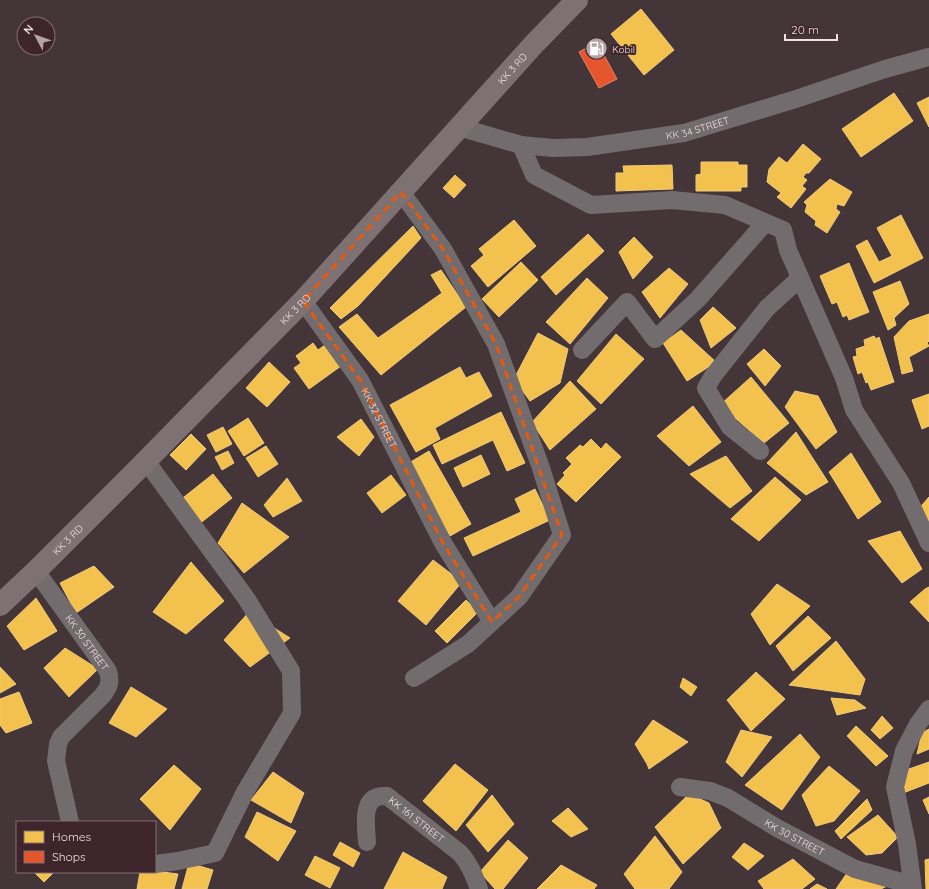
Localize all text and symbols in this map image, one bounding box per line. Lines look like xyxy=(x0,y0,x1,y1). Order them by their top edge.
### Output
north arrow xyxy=(16,16,56,56)
scale bar xyxy=(785,16,837,42)
text: N xyxy=(21,22,36,37)
text: 20 m xyxy=(791,22,819,37)
fuel station icon: Kobil xyxy=(584,36,610,62)
place label: Kobil xyxy=(612,43,635,56)
street label: KK 3 RD xyxy=(495,50,530,87)
street label: KK 34 STREET xyxy=(665,114,731,143)
street label: KK 3 RD xyxy=(277,291,313,328)
street label: KK 32 STREET xyxy=(358,386,400,450)
street label: KK 3 RD xyxy=(50,522,86,558)
street label: KK 30 STREET xyxy=(62,612,112,673)
street label: KK 161 STREET xyxy=(386,794,447,846)
street label: KK 30 STREET xyxy=(762,816,827,859)
legend xyxy=(16,821,156,873)
text: Homes xyxy=(52,829,92,844)
text: Shops xyxy=(52,849,86,864)

